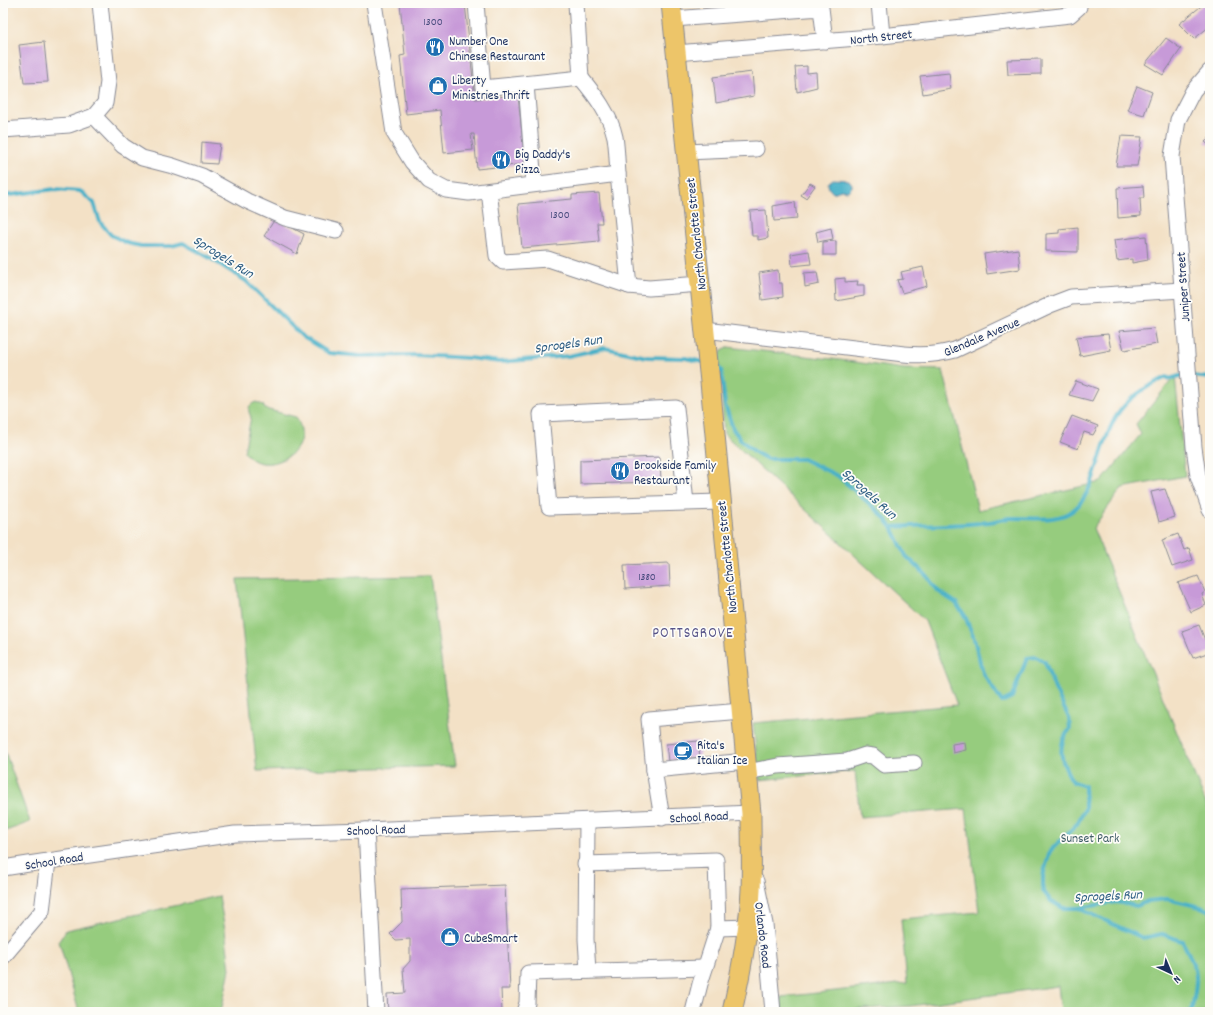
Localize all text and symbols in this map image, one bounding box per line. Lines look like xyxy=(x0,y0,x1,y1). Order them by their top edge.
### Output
house number: 1300 xyxy=(423,15,443,31)
street label: North Street xyxy=(849,26,913,51)
place label: Number One Chinese Restaurant xyxy=(449,33,546,67)
restaurant icon: Number One Chinese Restaurant xyxy=(424,36,446,58)
place label: Liberty Ministries Thrift xyxy=(452,72,530,106)
shop icon: Liberty Ministries Thrift xyxy=(427,75,449,97)
place label: Big Daddy's Pizza xyxy=(515,146,571,180)
restaurant icon: Big Daddy's Pizza xyxy=(490,149,512,171)
street label: North Charlotte Street xyxy=(682,176,713,291)
house number: 1300 xyxy=(550,208,570,224)
water label: Sprogels Run xyxy=(189,231,258,284)
street label: Juniper Street xyxy=(1173,251,1196,322)
street label: Glendale Avenue xyxy=(941,314,1023,363)
water label: Sprogels Run xyxy=(533,330,604,360)
place label: Brookside Family Restaurant xyxy=(634,457,717,491)
restaurant icon: Brookside Family Restaurant xyxy=(609,460,631,482)
water label: Sprogels Run xyxy=(837,464,901,525)
street label: North Charlotte Street xyxy=(713,499,744,614)
house number: 1380 xyxy=(638,570,656,586)
district label: POTTSGROVE xyxy=(652,623,734,645)
place label: Rita's Italian Ice xyxy=(697,737,748,771)
cafe icon: Rita's Italian Ice xyxy=(672,740,694,762)
street label: School Road xyxy=(669,807,729,830)
street label: School Road xyxy=(346,821,406,842)
park label: Sunset Park xyxy=(1061,830,1119,849)
street label: School Road xyxy=(24,848,85,876)
water label: Sprogels Run xyxy=(1074,885,1143,909)
street label: Orlando Road xyxy=(748,901,775,970)
shop icon: CubeSmart xyxy=(439,926,461,948)
place label: CubeSmart xyxy=(464,930,518,949)
north arrow xyxy=(1151,953,1191,993)
text: N xyxy=(1169,971,1184,987)

